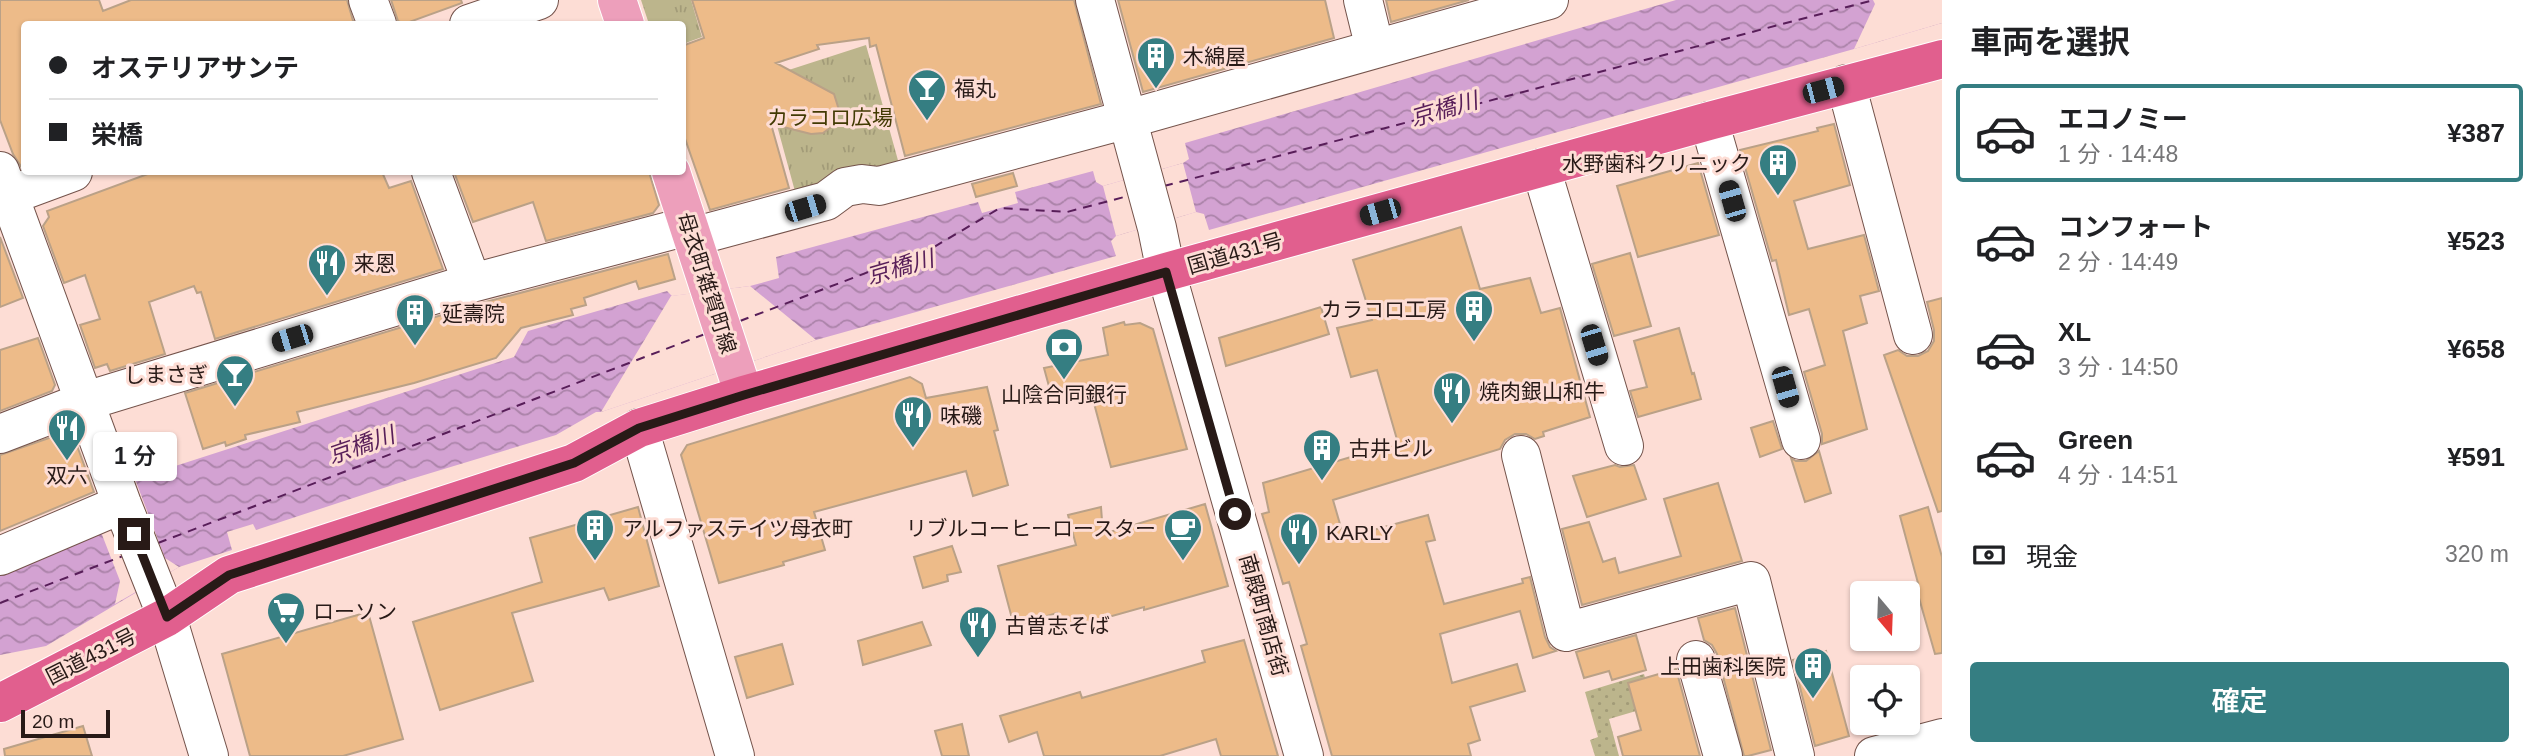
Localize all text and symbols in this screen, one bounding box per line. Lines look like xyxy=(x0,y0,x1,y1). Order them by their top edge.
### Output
text: 車両を選択 xyxy=(1970,24,2130,60)
building icon: 木綿屋 xyxy=(1135,35,1177,90)
place label: 木綿屋 xyxy=(1183,45,1246,68)
text: オステリアサンテ xyxy=(91,53,299,83)
bar icon: 福丸 xyxy=(906,67,948,122)
car xyxy=(1800,74,1847,106)
place label: 福丸 xyxy=(954,77,996,100)
water label: 京橋川 xyxy=(1407,86,1484,131)
icon: car xyxy=(1974,102,2037,165)
text: エコノミー xyxy=(2058,104,2188,134)
park label: カラコロ広場 xyxy=(767,106,893,129)
text: ¥387 xyxy=(2447,118,2505,148)
text: 栄橋 xyxy=(91,120,143,150)
text: 1 分 · 14:48 xyxy=(2058,141,2178,167)
building icon: 水野歯科クリニック xyxy=(1757,142,1799,197)
place label: 水野歯科クリニック xyxy=(1562,152,1751,175)
car xyxy=(1717,178,1748,224)
car xyxy=(782,192,829,224)
car xyxy=(1357,196,1404,228)
street label: 母衣町雑賀町線 xyxy=(673,210,741,356)
icon: car xyxy=(1974,210,2037,273)
text: コンフォート xyxy=(2058,212,2213,242)
text: ¥523 xyxy=(2447,226,2505,256)
street label: 国道431号 xyxy=(1185,228,1285,278)
restaurant icon: 来恩 xyxy=(306,242,348,297)
water label: 京橋川 xyxy=(863,244,940,289)
text: 2 分 · 14:49 xyxy=(2058,249,2178,275)
place label: 来恩 xyxy=(354,252,396,275)
building icon: カラコロ工房 xyxy=(1453,288,1495,343)
building icon: 延壽院 xyxy=(394,292,436,347)
place label: カラコロ工房 xyxy=(1321,298,1447,321)
place label: 延壽院 xyxy=(442,302,505,325)
text: XL xyxy=(2058,317,2091,347)
icon: car xyxy=(1974,318,2037,381)
car xyxy=(269,322,316,354)
car xyxy=(1578,322,1611,368)
bank icon: 山陰合同銀行 xyxy=(1043,326,1085,381)
text: ¥658 xyxy=(2447,334,2505,364)
bar icon: しまさぎ xyxy=(214,353,256,408)
text: 3 分 · 14:50 xyxy=(2058,354,2178,380)
place label: しまさぎ xyxy=(124,363,208,386)
car xyxy=(1770,364,1801,410)
restaurant icon: 焼肉銀山和牛 xyxy=(1431,370,1473,425)
place label: 焼肉銀山和牛 xyxy=(1479,380,1605,403)
place label: 山陰合同銀行 xyxy=(1001,383,1127,406)
restaurant icon: 味磯 xyxy=(892,394,934,449)
place label: 味磯 xyxy=(940,404,982,427)
restaurant icon: 双六 xyxy=(46,407,88,462)
water label: 京橋川 xyxy=(324,420,401,469)
text: Green xyxy=(2058,425,2133,455)
icon: car xyxy=(1974,426,2037,489)
building icon: 古井ビル xyxy=(1301,427,1343,482)
callout: 1 分 xyxy=(92,433,176,482)
place label: 古井ビル xyxy=(1349,437,1433,460)
text: ¥591 xyxy=(2447,442,2505,472)
text: 1 分 xyxy=(114,443,156,469)
text: 4 分 · 14:51 xyxy=(2058,462,2178,488)
place label: 双六 xyxy=(46,464,88,487)
route start xyxy=(1219,498,1251,530)
building icon: アルファステイツ母衣町 xyxy=(574,507,616,562)
cafe icon: リブルコーヒーロースター xyxy=(1162,507,1204,562)
restaurant icon: KARLY xyxy=(1278,511,1320,566)
place label: アルファステイツ母衣町 xyxy=(622,517,853,540)
place label: リブルコーヒーロースター xyxy=(905,517,1156,540)
route end xyxy=(118,518,150,550)
place label: KARLY xyxy=(1326,521,1393,544)
icon: cash xyxy=(1970,536,2008,574)
text: 320 m xyxy=(2445,541,2509,567)
text: 現金 xyxy=(2026,542,2078,572)
street label: 南殿町商店街 xyxy=(1236,551,1292,679)
north arrow xyxy=(1850,581,1920,651)
map controls xyxy=(1850,581,1920,735)
supermarket icon: ローソン xyxy=(265,590,307,645)
place label: ローソン xyxy=(313,600,397,623)
restaurant icon: 古曽志そば xyxy=(957,604,999,659)
place label: 古曽志そば xyxy=(1005,614,1110,637)
street label: 国道431号 xyxy=(42,623,140,689)
building icon: 上田歯科医院 xyxy=(1792,645,1834,700)
place label: 上田歯科医院 xyxy=(1660,655,1786,678)
button: 確定 xyxy=(1970,662,2509,742)
button: locate xyxy=(1850,665,1920,735)
scale bar xyxy=(21,707,110,739)
text: 20 m xyxy=(32,711,74,732)

